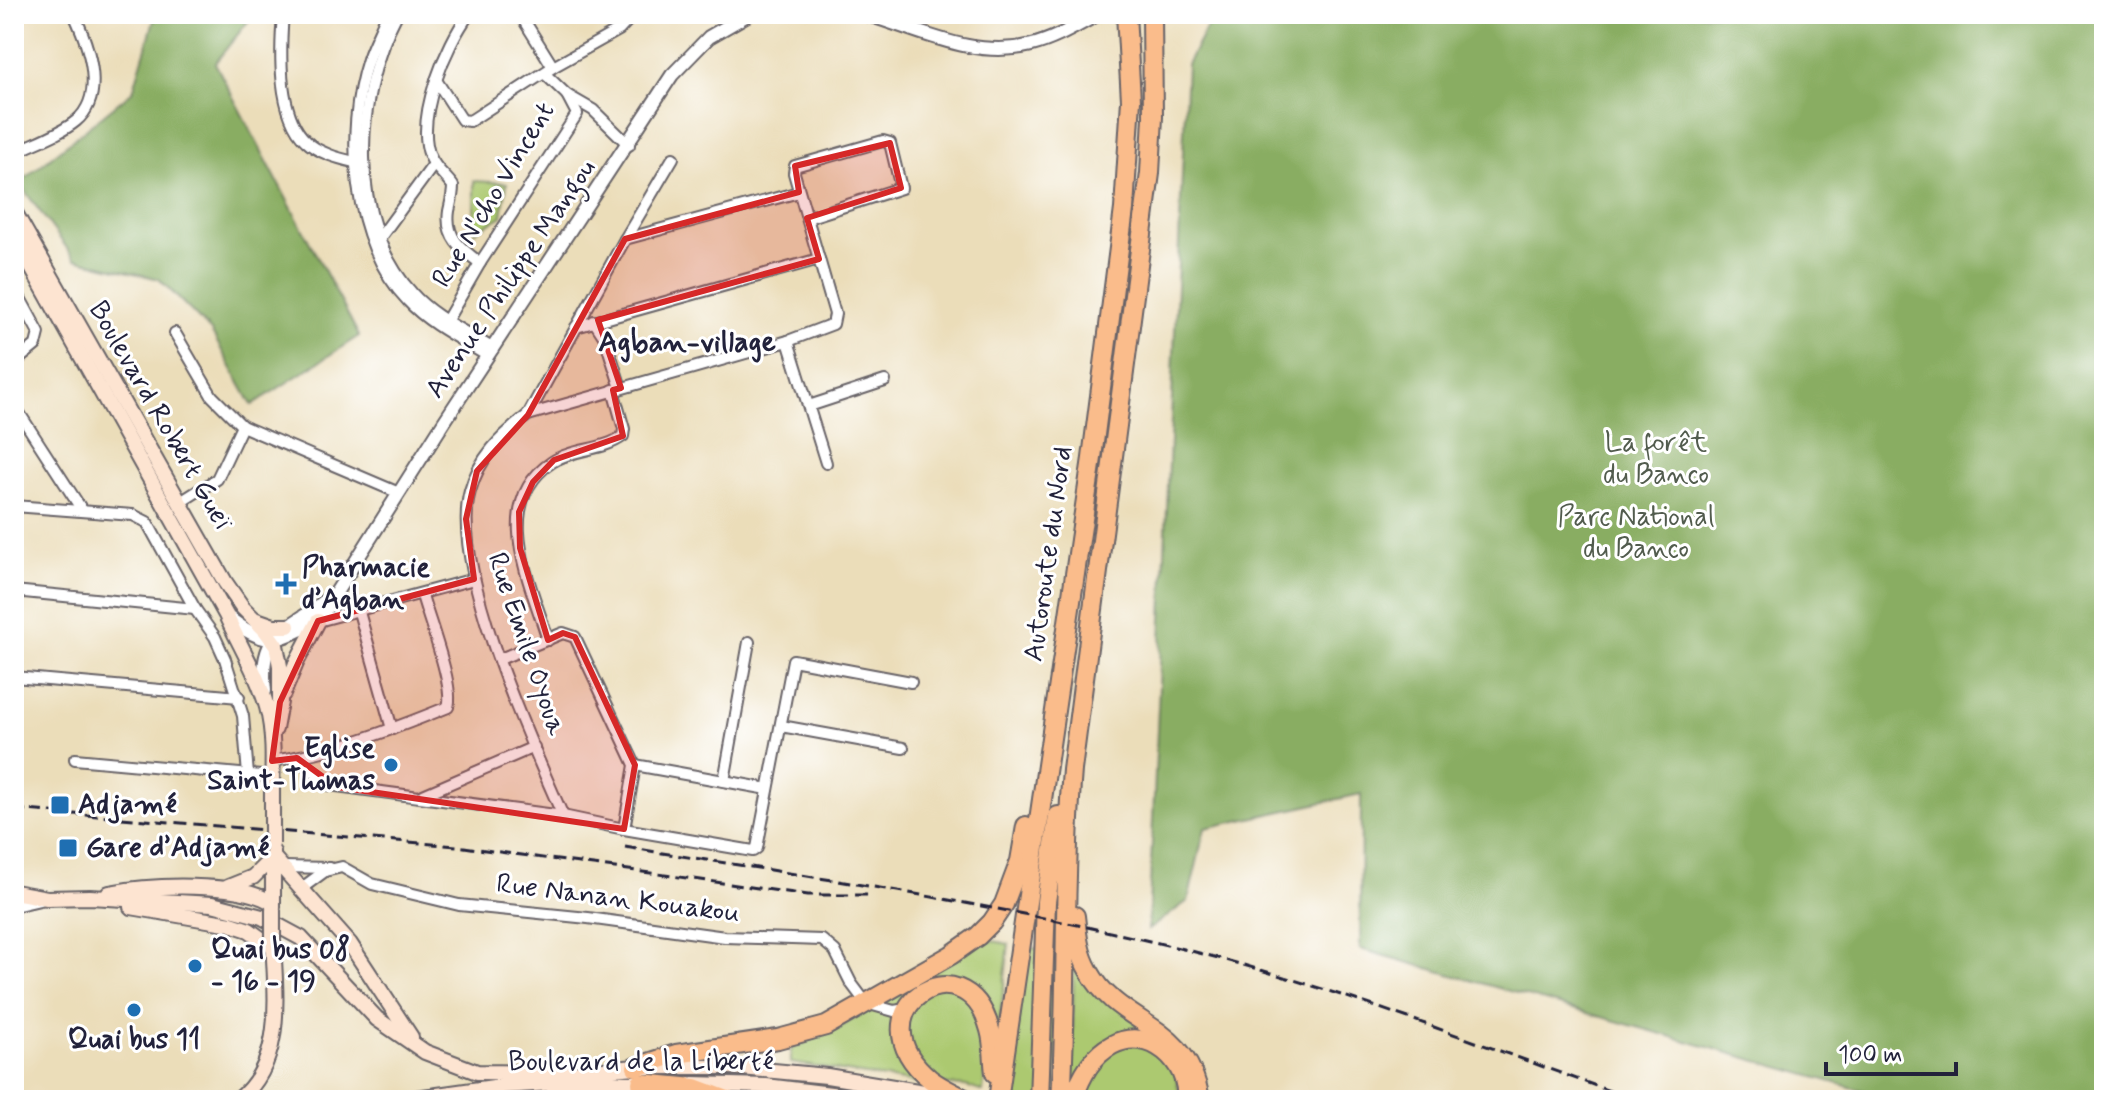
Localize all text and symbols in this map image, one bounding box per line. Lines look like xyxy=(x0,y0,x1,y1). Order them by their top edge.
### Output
street label: Rue N'cho Vincent xyxy=(424,95,564,295)
street label: Avenue Philippe Mangou xyxy=(417,152,607,408)
street label: Boulevard Robert Gueï xyxy=(79,295,241,538)
district label: Agban-village xyxy=(598,323,776,363)
park label: La forêt du Banco xyxy=(1603,425,1709,494)
street label: Autoroute du Nord xyxy=(1016,444,1082,664)
park label: Parc National du Banco xyxy=(1558,499,1715,568)
street label: Rue Emile Oyoua xyxy=(477,548,575,740)
place label: Pharmacie d’Agban xyxy=(302,550,430,620)
marker: Pharmacie d’Agban xyxy=(277,575,295,593)
place label: Eglise Saint-Thomas xyxy=(207,731,375,800)
marker: Eglise Saint-Thomas xyxy=(382,756,400,774)
place label: Adjamé xyxy=(78,787,177,824)
marker: Adjamé xyxy=(49,794,71,816)
place label: Gare d’Adjamé xyxy=(86,830,270,867)
marker: Gare d’Adjamé xyxy=(57,837,79,859)
street label: Rue Nanan Kouakou xyxy=(494,866,742,932)
place label: Quai bus 08 - 16 - 19 xyxy=(211,932,350,1001)
marker: Quai bus 08 - 16 - 19 xyxy=(186,957,204,975)
marker: Quai bus 11 xyxy=(125,1001,143,1019)
place label: Quai bus 11 xyxy=(68,1022,200,1059)
scale bar xyxy=(1826,1026,1956,1076)
text: 100 m xyxy=(1838,1040,1902,1071)
street label: Boulevard de la Liberté xyxy=(508,1044,774,1081)

